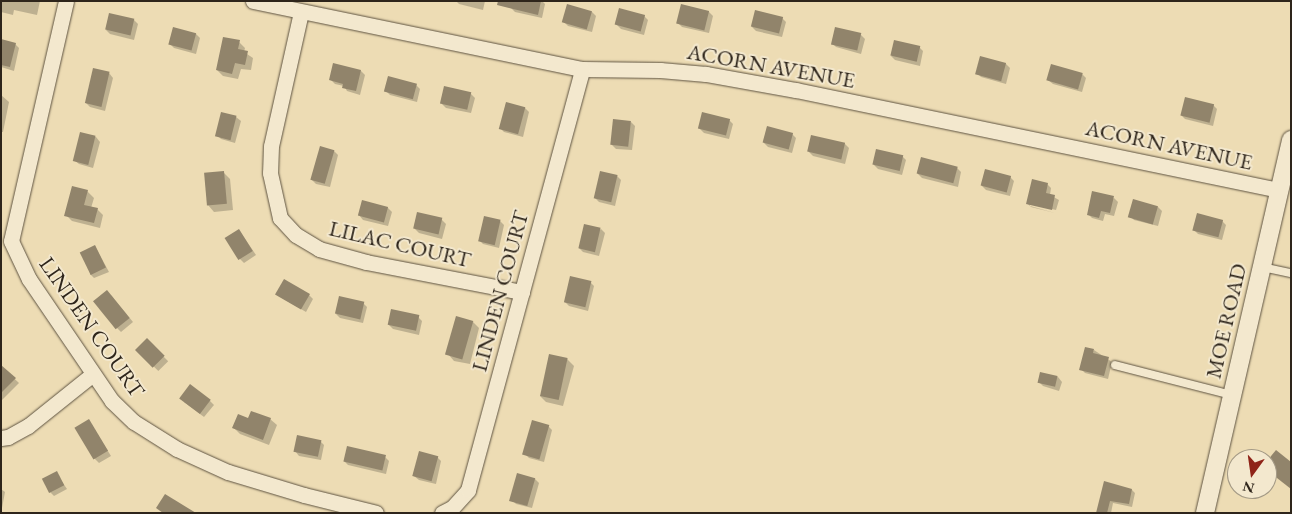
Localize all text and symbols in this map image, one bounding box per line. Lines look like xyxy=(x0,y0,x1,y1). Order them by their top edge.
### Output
street label: ACORN AVENUE xyxy=(685,38,857,94)
street label: ACORN AVENUE xyxy=(1083,114,1255,176)
street label: LINDEN COURT xyxy=(466,208,534,374)
street label: LILAC COURT xyxy=(327,215,473,273)
street label: LINDEN COURT xyxy=(34,252,150,402)
street label: MOE ROAD xyxy=(1200,261,1252,381)
north arrow xyxy=(1227,449,1277,499)
text: N xyxy=(1241,477,1256,498)

